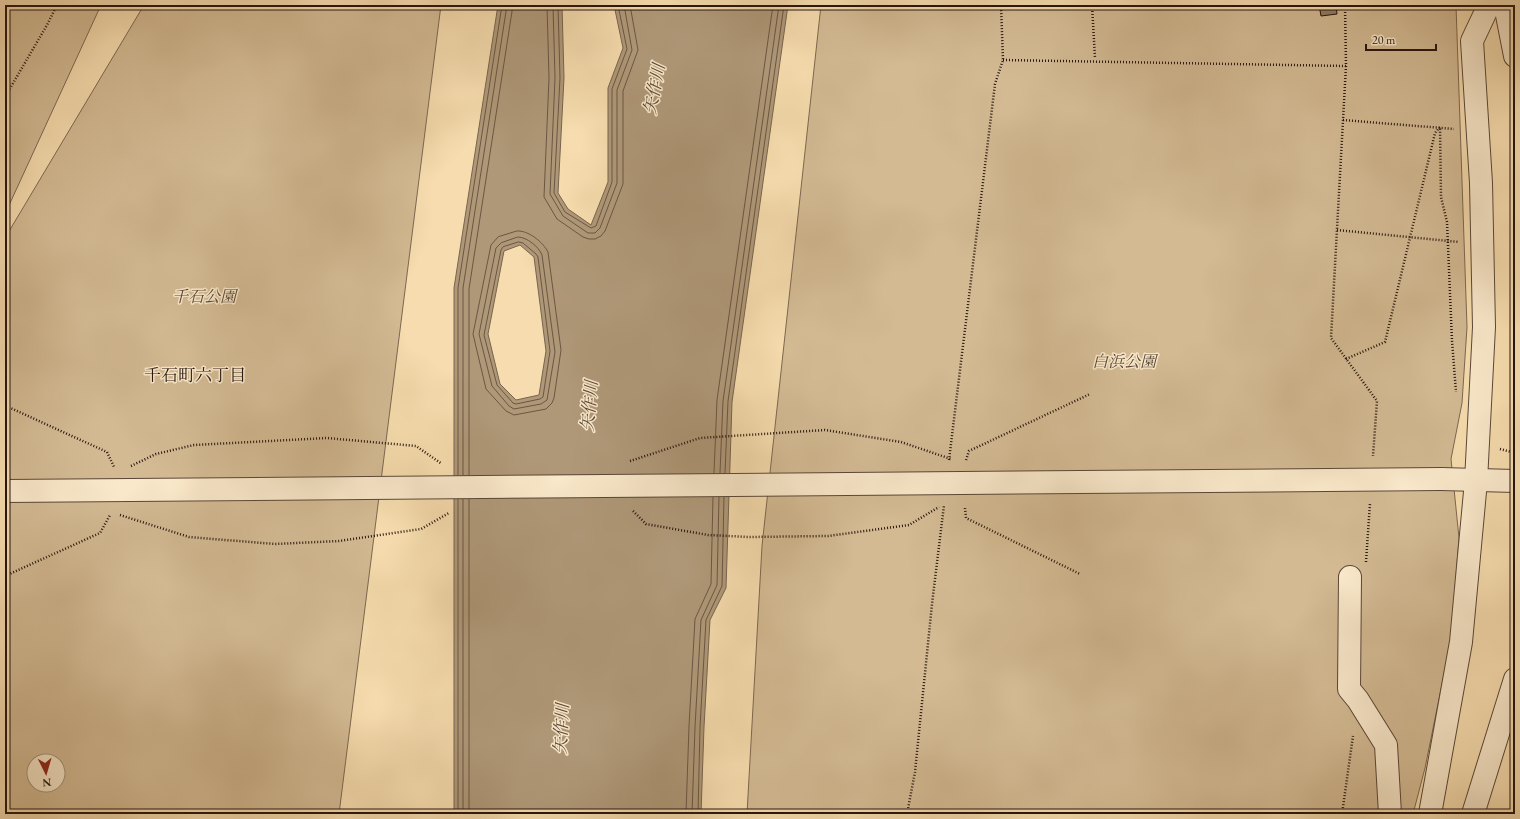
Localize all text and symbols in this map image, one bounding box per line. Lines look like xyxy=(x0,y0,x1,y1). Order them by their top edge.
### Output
scale bar xyxy=(1366,26,1436,52)
text: 20 m xyxy=(1372,32,1396,48)
water label: 矢作川 xyxy=(638,60,670,116)
park label: 千石公園 xyxy=(172,286,239,307)
park label: 白浜公園 xyxy=(1092,351,1159,372)
district label: 千石町六丁目 xyxy=(144,364,246,386)
water label: 矢作川 xyxy=(576,378,602,432)
water label: 矢作川 xyxy=(549,701,573,755)
north arrow xyxy=(26,753,66,793)
text: N xyxy=(42,776,52,790)

